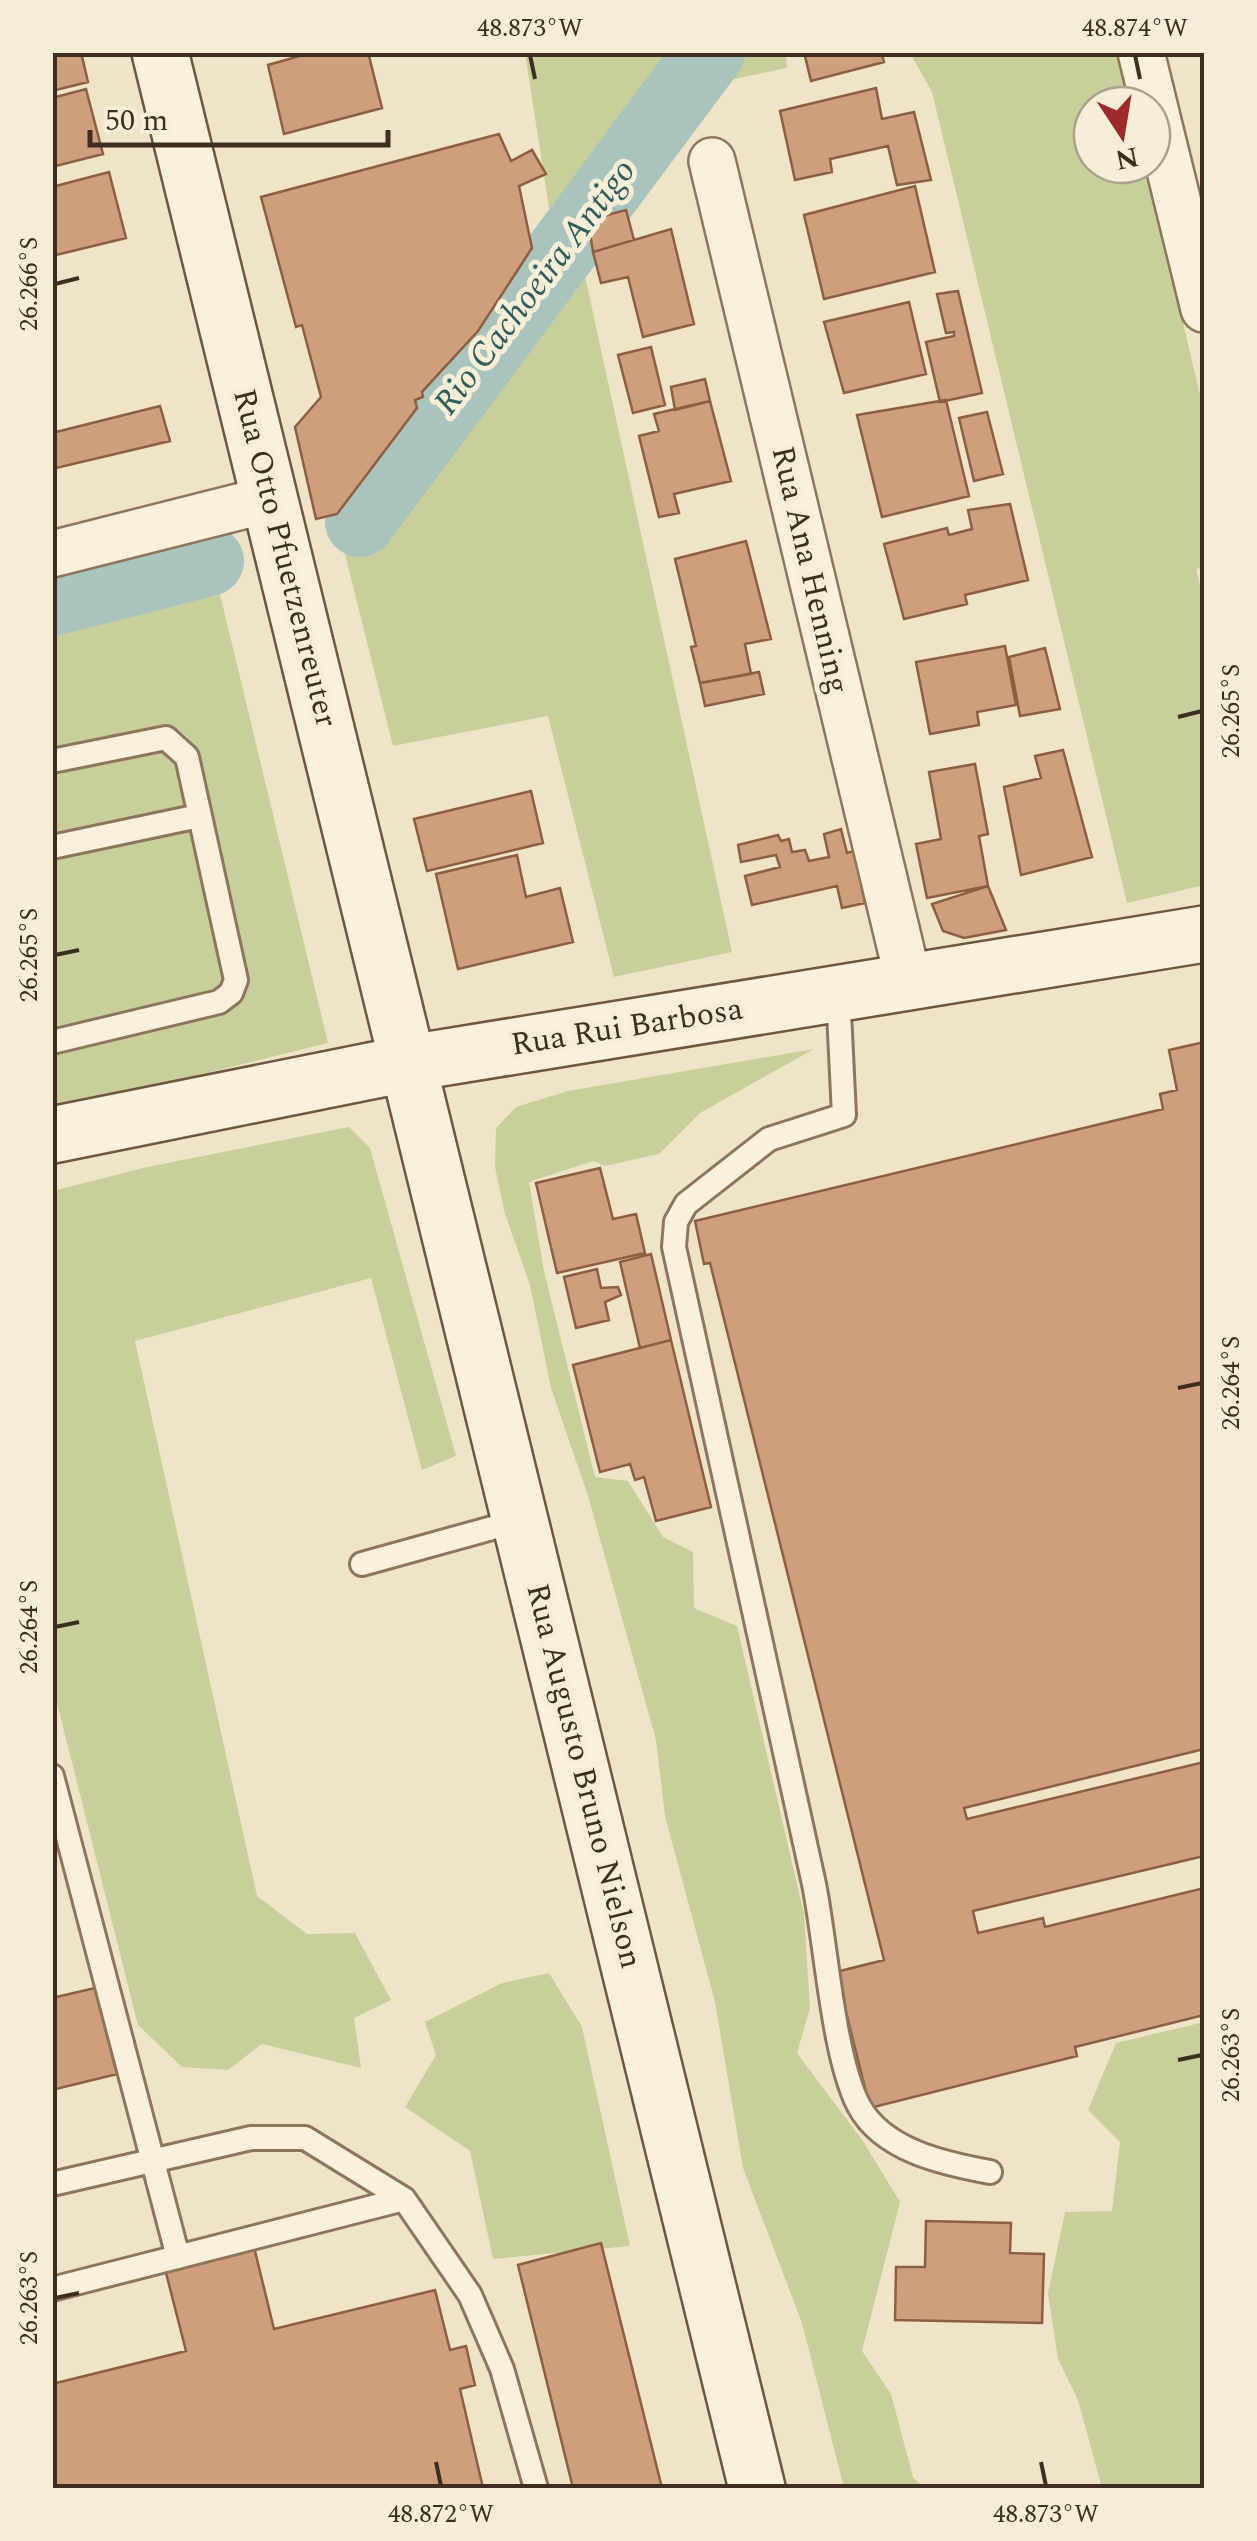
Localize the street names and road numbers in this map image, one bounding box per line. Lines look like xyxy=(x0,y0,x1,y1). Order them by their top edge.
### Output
street label: Rua Otto Pfuetzenreuter xyxy=(219,384,351,732)
street label: Rua Ana Henning xyxy=(758,441,862,699)
street label: Rua Rui Barbosa xyxy=(508,984,747,1070)
street label: Rua Augusto Bruno Nielson xyxy=(512,1578,656,1974)

